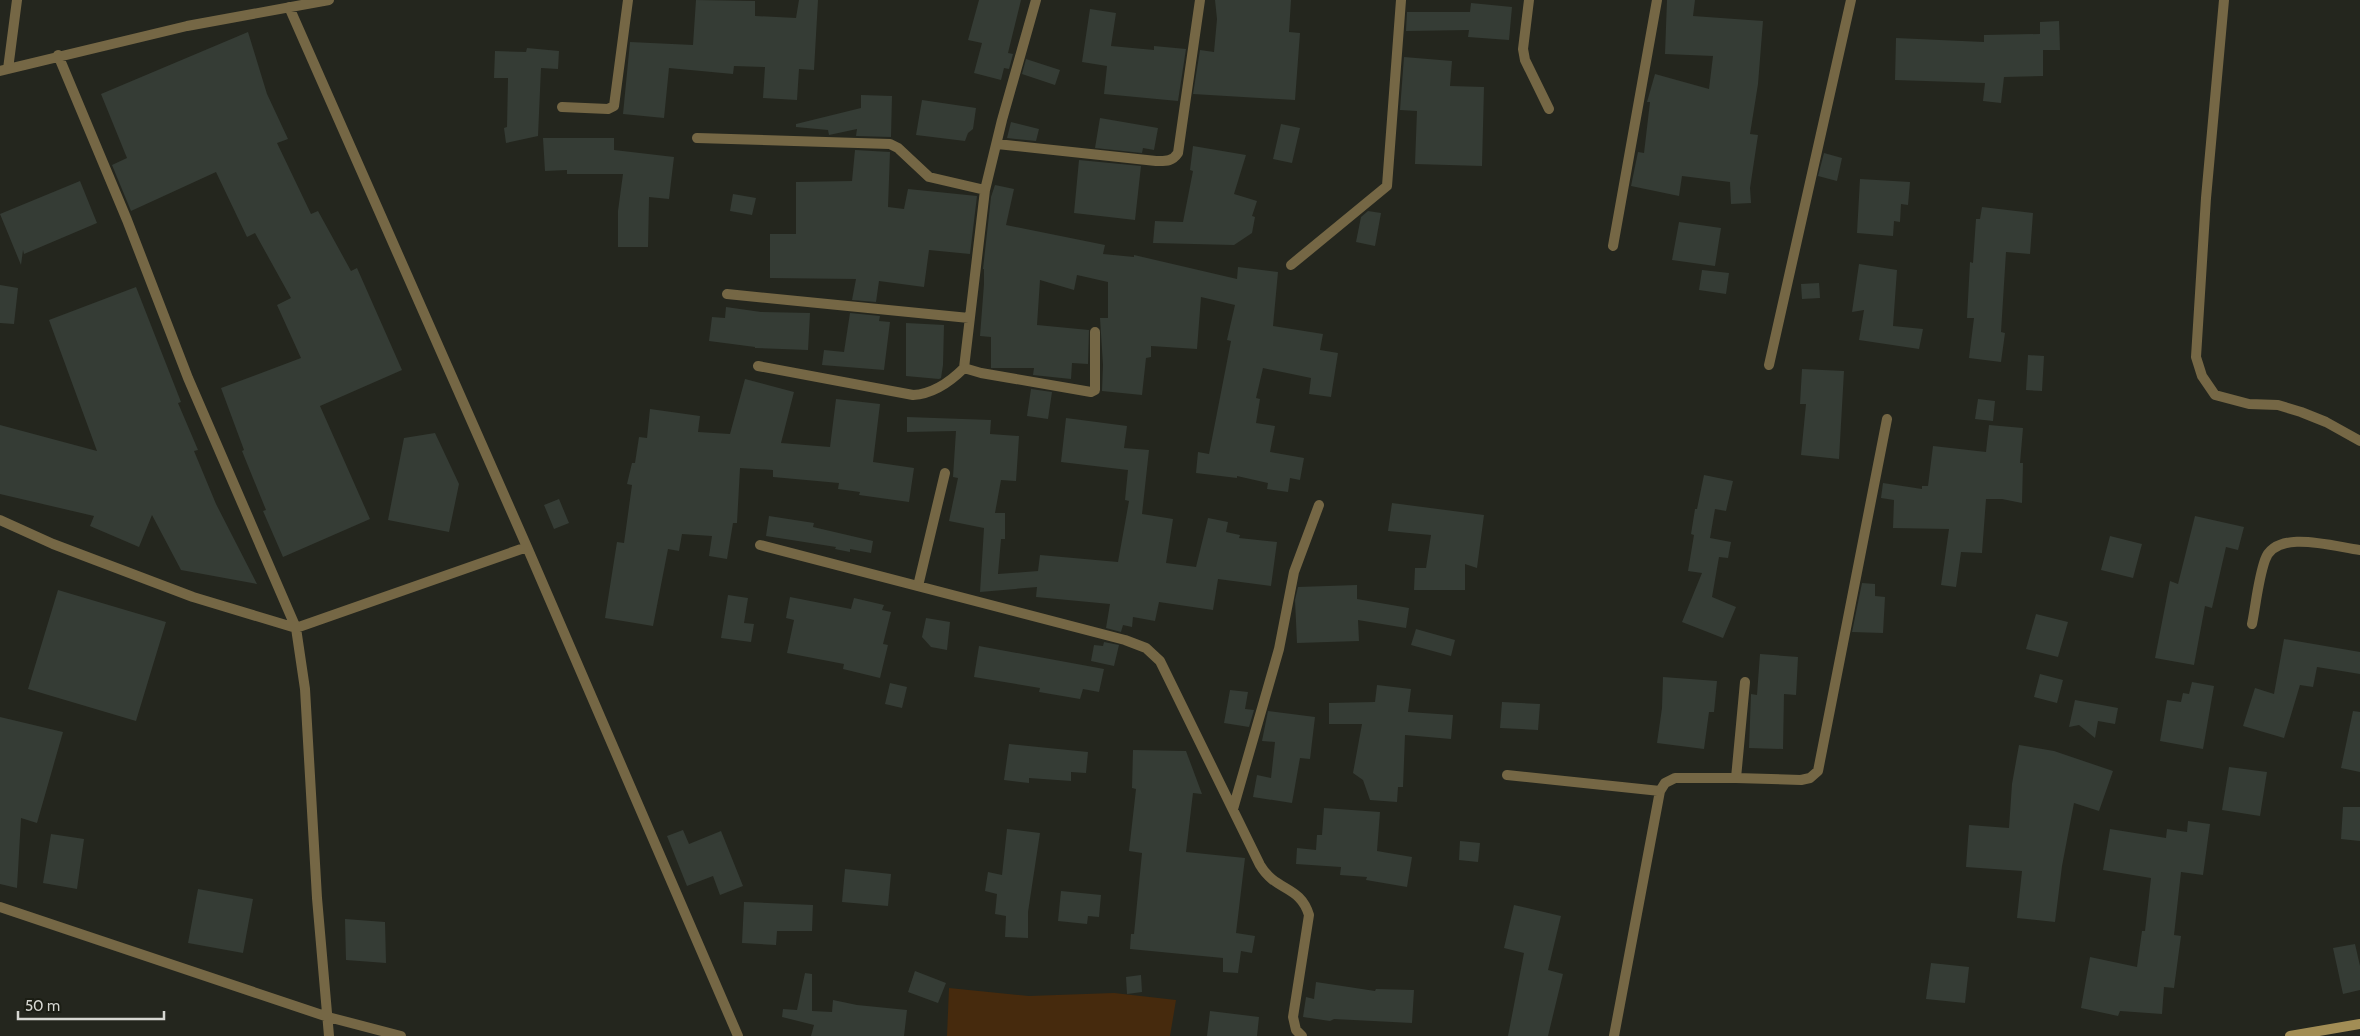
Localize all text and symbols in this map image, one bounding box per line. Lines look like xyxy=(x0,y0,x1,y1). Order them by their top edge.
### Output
scale bar xyxy=(18,988,164,1020)
text: 50 m xyxy=(25,997,60,1015)

